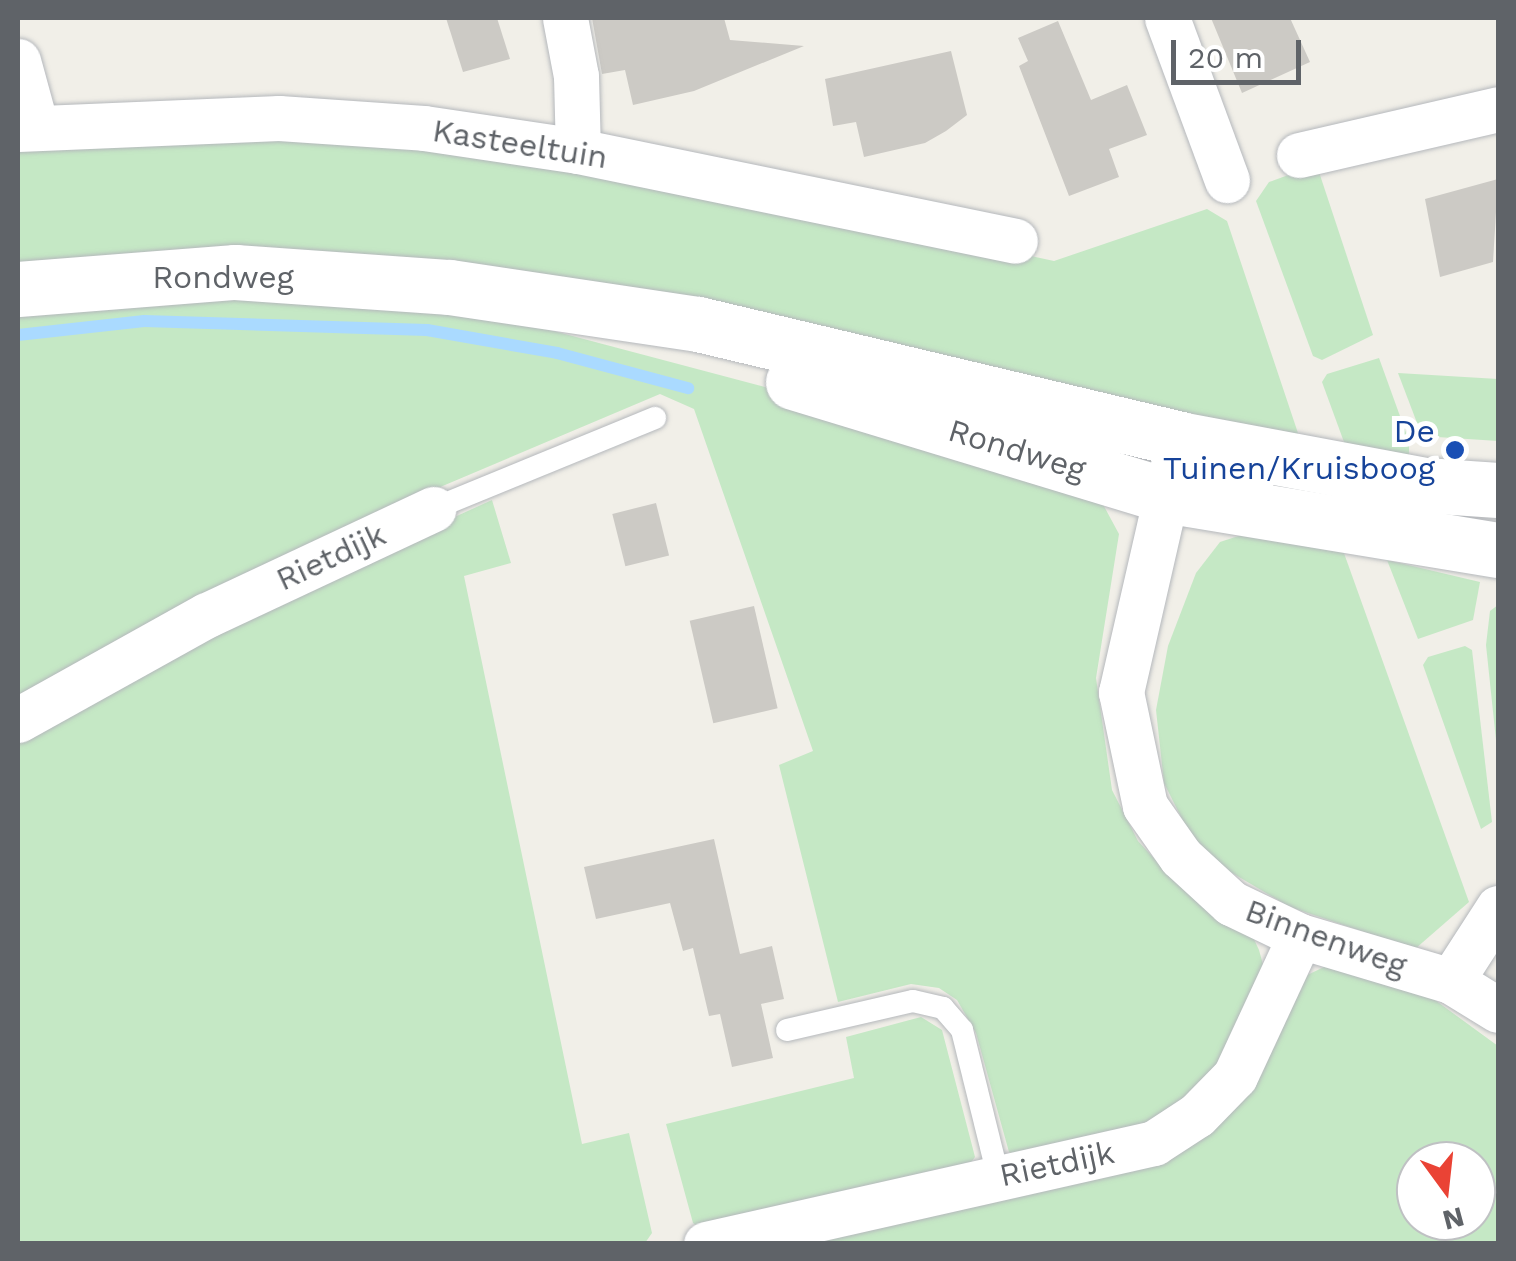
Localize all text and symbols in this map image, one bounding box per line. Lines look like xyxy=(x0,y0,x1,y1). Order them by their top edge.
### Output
scale bar xyxy=(1176,20,1306,82)
text: 20 m xyxy=(1188,40,1263,75)
street label: Kasteeltuin xyxy=(430,111,610,177)
street label: Rondweg xyxy=(152,258,294,296)
street label: Rondweg xyxy=(944,411,1090,489)
place label: De Tuinen/Kruisboog xyxy=(1163,413,1435,488)
marker: De Tuinen/Kruisboog xyxy=(1444,439,1466,461)
street label: Rietdijk xyxy=(270,515,392,599)
street label: Binnenweg xyxy=(1240,891,1412,985)
street label: Rietdijk xyxy=(996,1133,1118,1195)
north arrow xyxy=(1396,1141,1496,1241)
text: N xyxy=(1439,1200,1468,1237)

